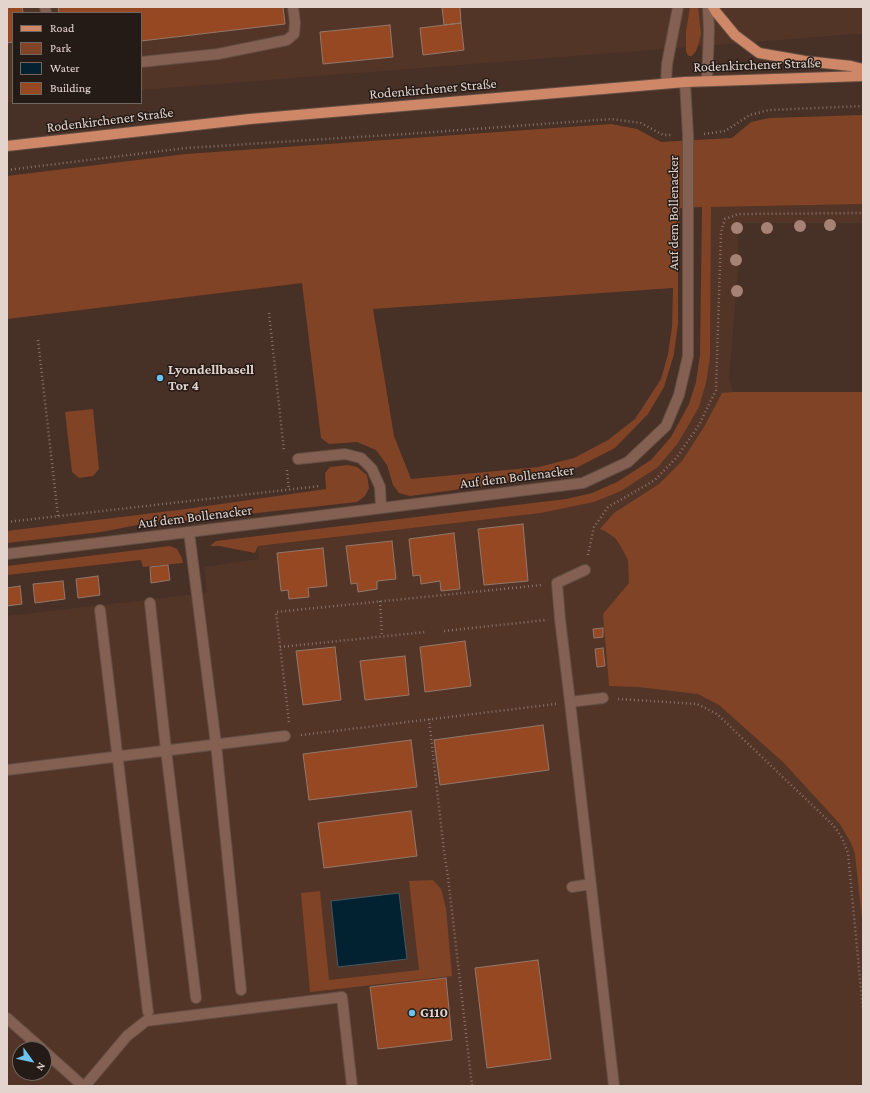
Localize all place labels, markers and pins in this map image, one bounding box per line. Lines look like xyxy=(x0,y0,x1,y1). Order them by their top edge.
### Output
place label: Lyondellbasell Tor 4 xyxy=(168,362,254,394)
marker: Lyondellbasell Tor 4 xyxy=(155,373,165,383)
place label: G110 xyxy=(420,1005,448,1021)
marker: G110 xyxy=(407,1008,417,1018)

